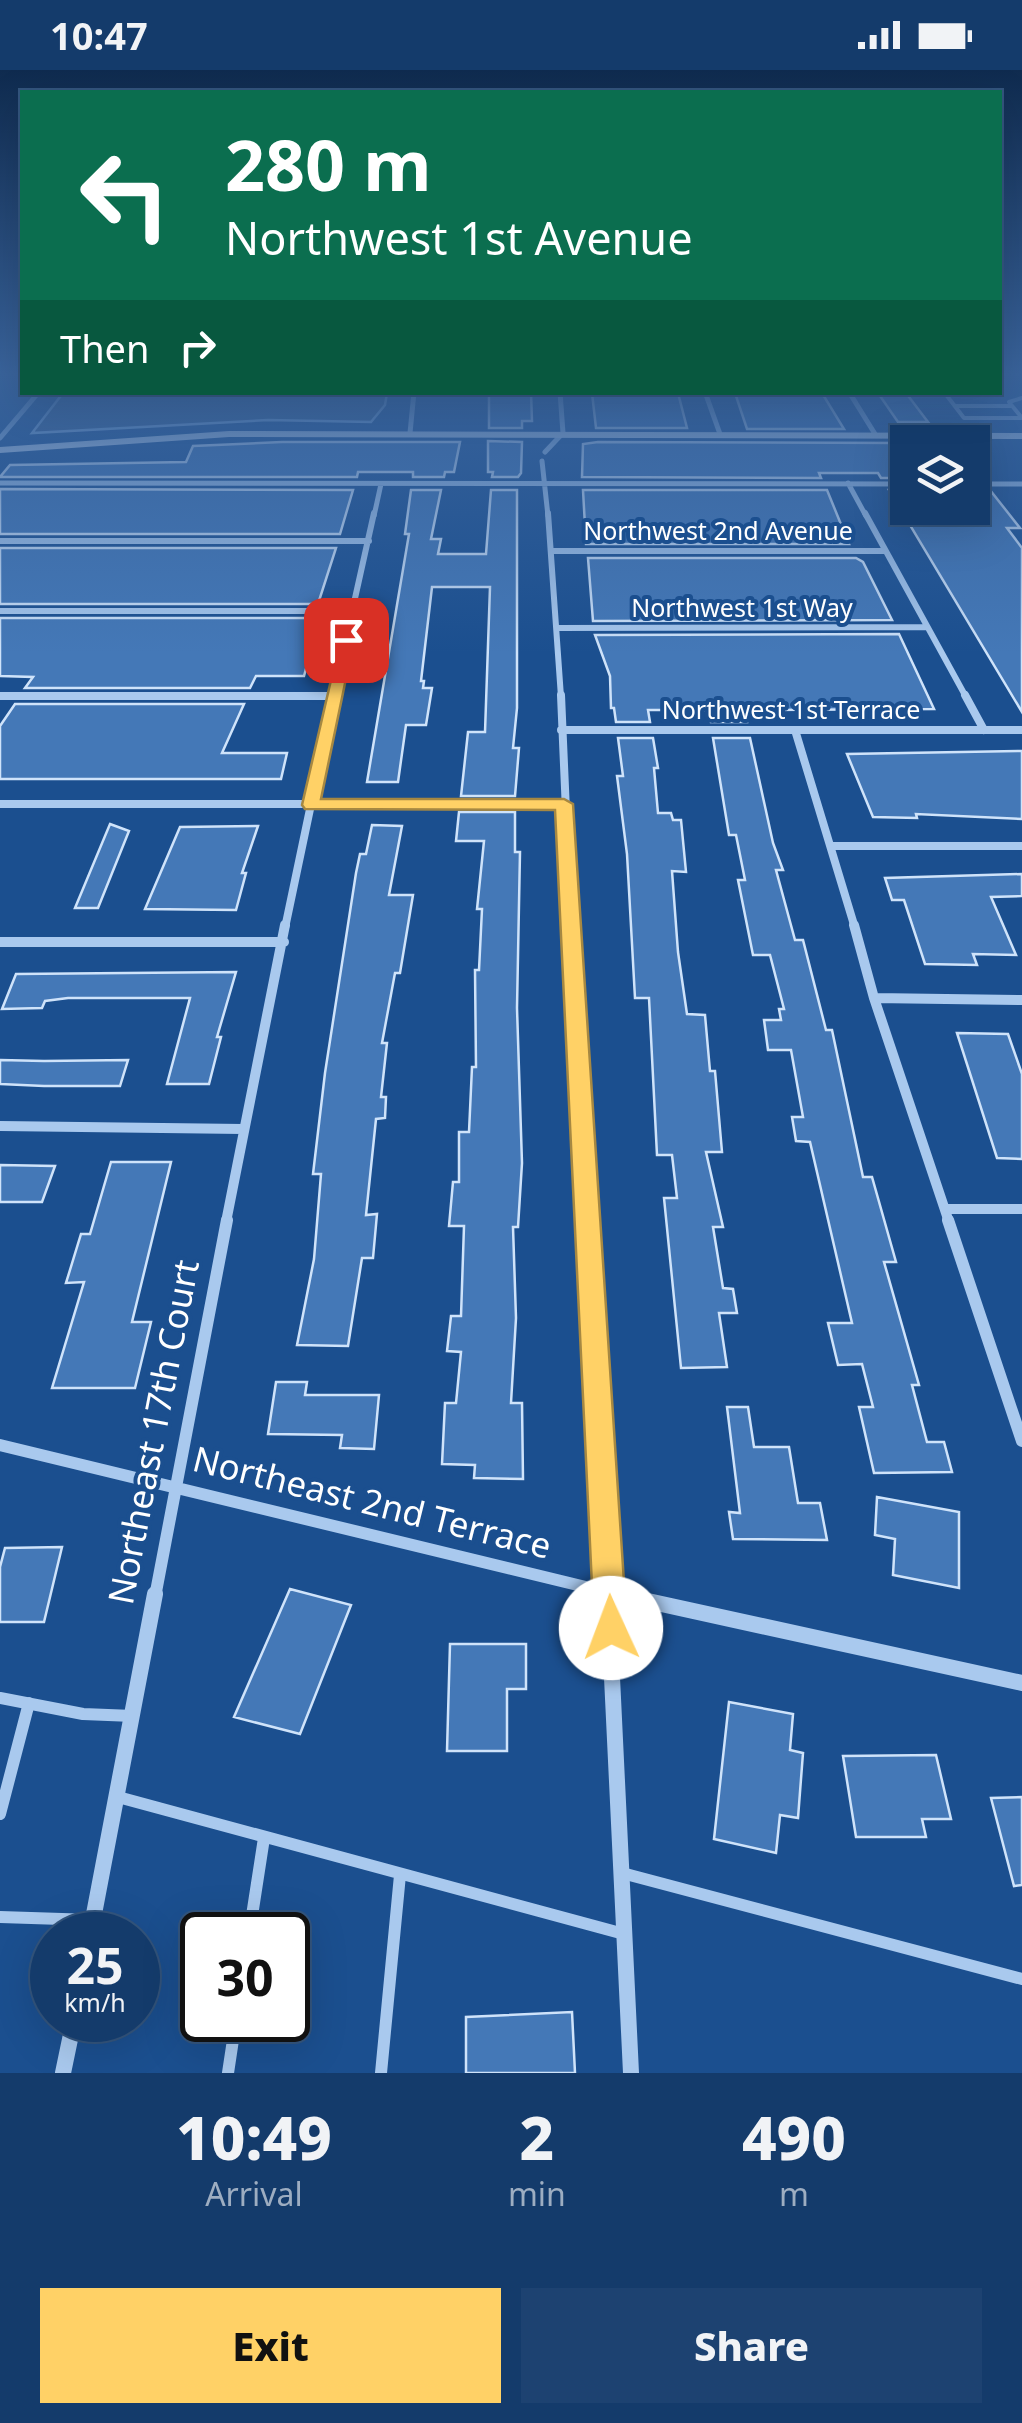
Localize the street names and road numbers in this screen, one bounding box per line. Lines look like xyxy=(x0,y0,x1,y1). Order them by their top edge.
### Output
street label: Northwest 2nd Avenue xyxy=(583,513,853,547)
street label: Northwest 1st Way xyxy=(631,590,853,624)
street label: Northwest 1st Terrace xyxy=(662,692,920,726)
street label: Northeast 17th Court xyxy=(96,1256,209,1608)
street label: Northeast 2nd Terrace xyxy=(188,1434,556,1569)

